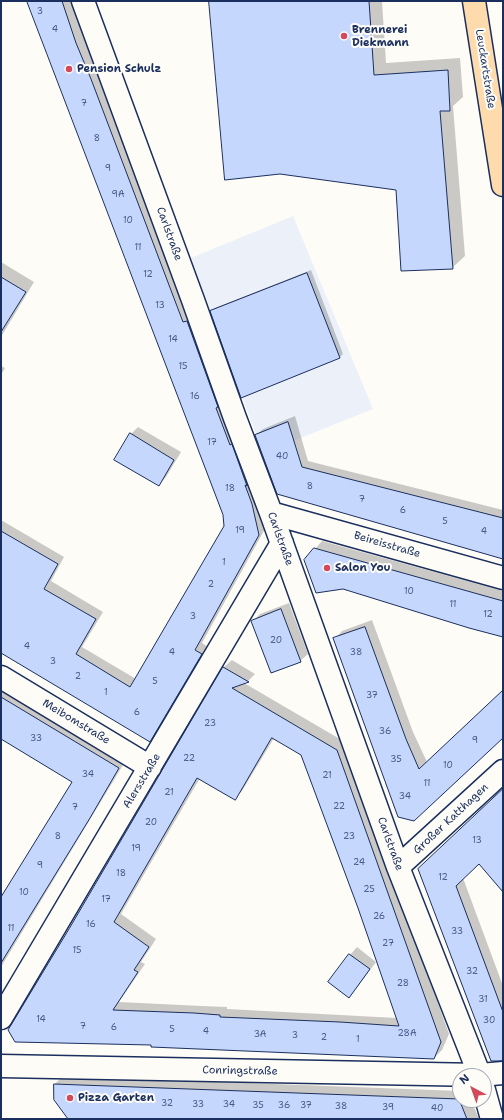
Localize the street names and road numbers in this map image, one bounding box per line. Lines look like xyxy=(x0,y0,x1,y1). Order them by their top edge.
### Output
street label: Leuckartstraße xyxy=(472,28,498,110)
street label: Carlstraße xyxy=(153,205,185,263)
street label: Carlstraße xyxy=(264,510,296,568)
street label: Beireisstraße xyxy=(352,529,422,561)
street label: Meibomstraße xyxy=(40,697,112,747)
street label: Alersstraße xyxy=(120,751,164,811)
street label: Großer Katthagen xyxy=(411,781,491,857)
street label: Carlstraße xyxy=(374,815,406,873)
street label: Conringstraße xyxy=(202,1064,278,1078)

